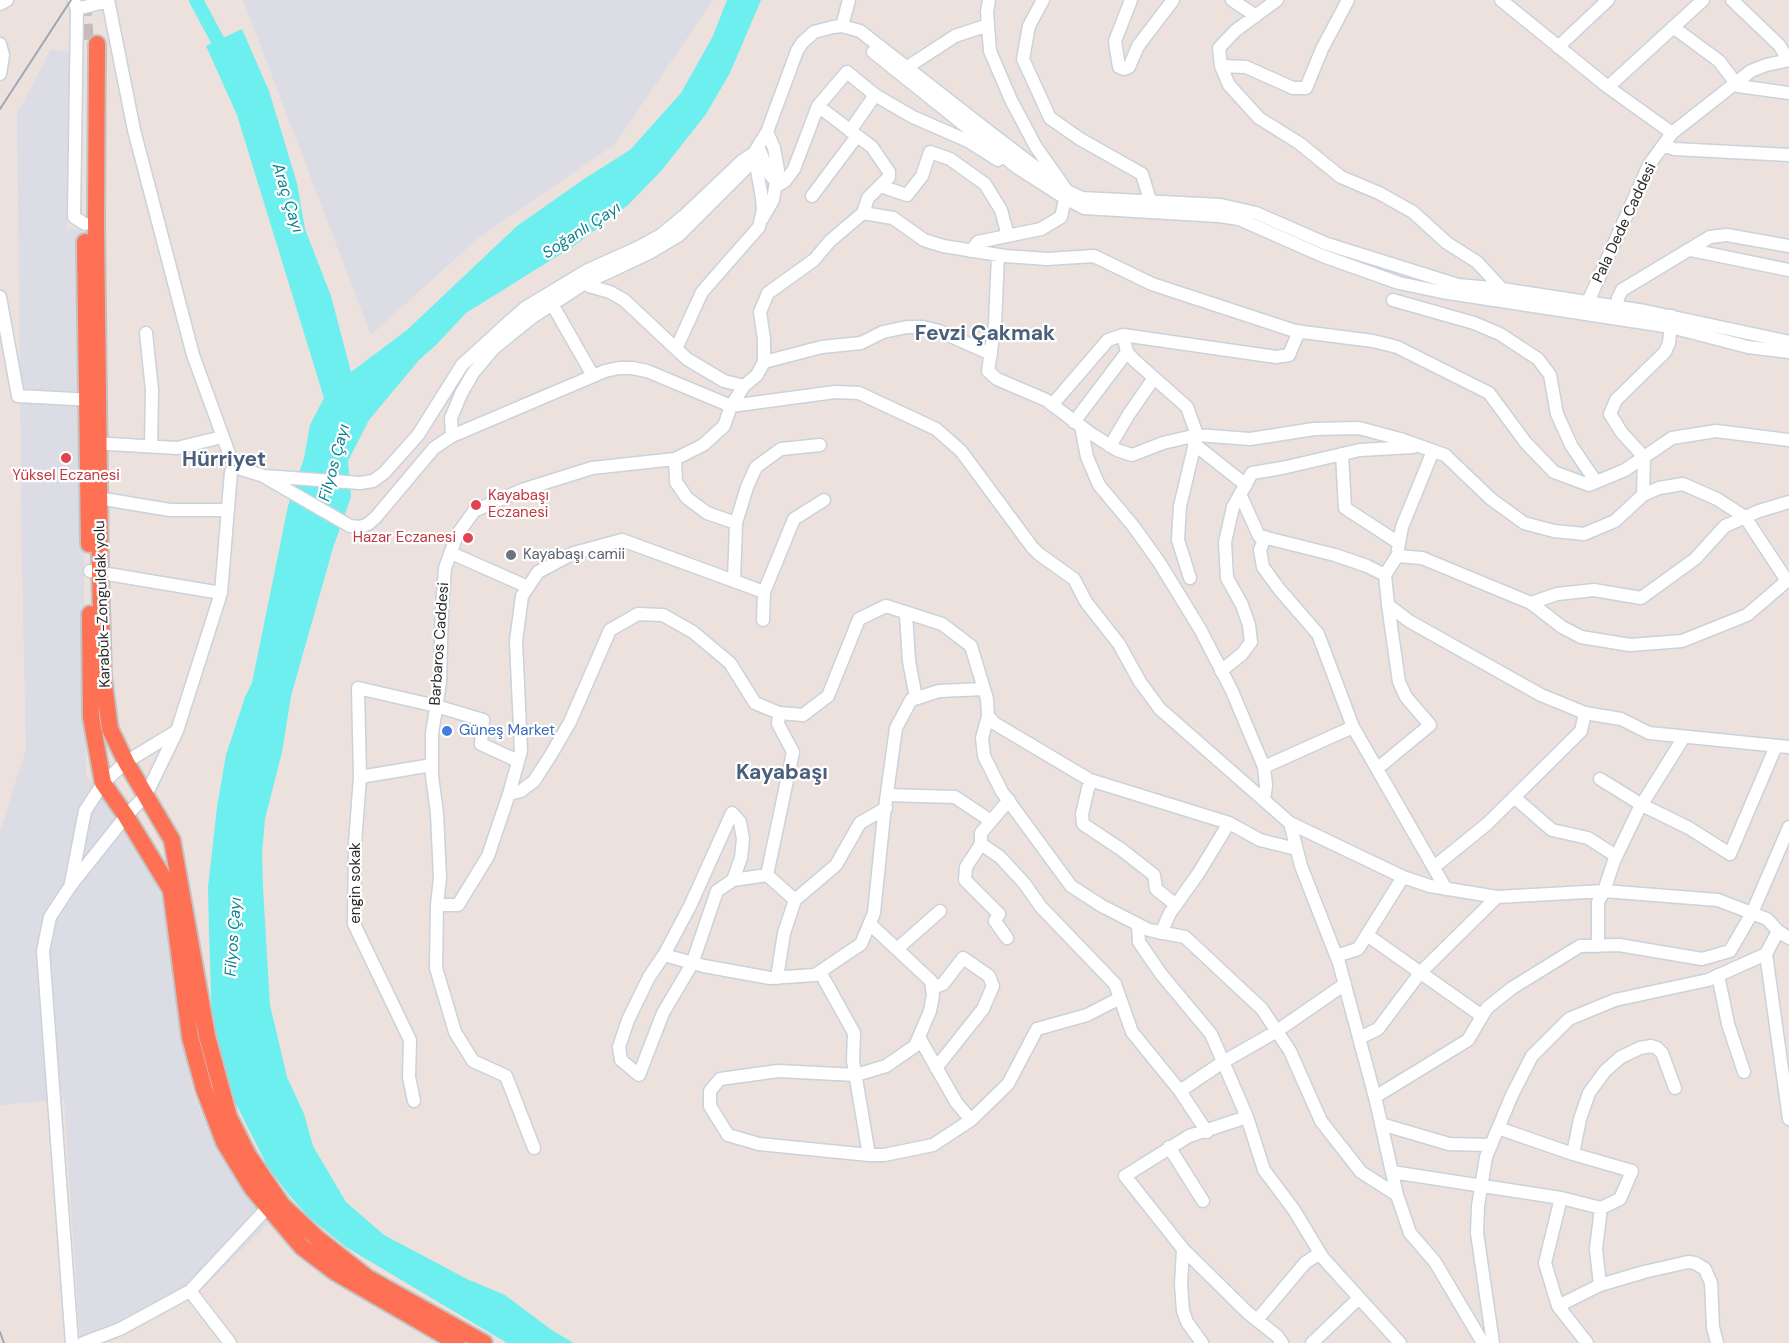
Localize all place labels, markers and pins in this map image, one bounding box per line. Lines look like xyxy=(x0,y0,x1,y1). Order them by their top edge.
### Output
marker: Yüksel Eczanesi xyxy=(59,451,73,465)
place label: Yüksel Eczanesi xyxy=(12,467,120,485)
place label: Kayabaşı Eczanesi xyxy=(488,487,549,522)
marker: Kayabaşı Eczanesi xyxy=(469,498,483,512)
place label: Hazar Eczanesi xyxy=(353,529,456,547)
marker: Hazar Eczanesi xyxy=(461,531,475,545)
place label: Kayabaşı camii xyxy=(523,546,625,564)
marker: Kayabaşı camii xyxy=(504,548,518,562)
place label: Güneş Market xyxy=(459,722,555,740)
marker: Güneş Market xyxy=(440,724,454,738)

